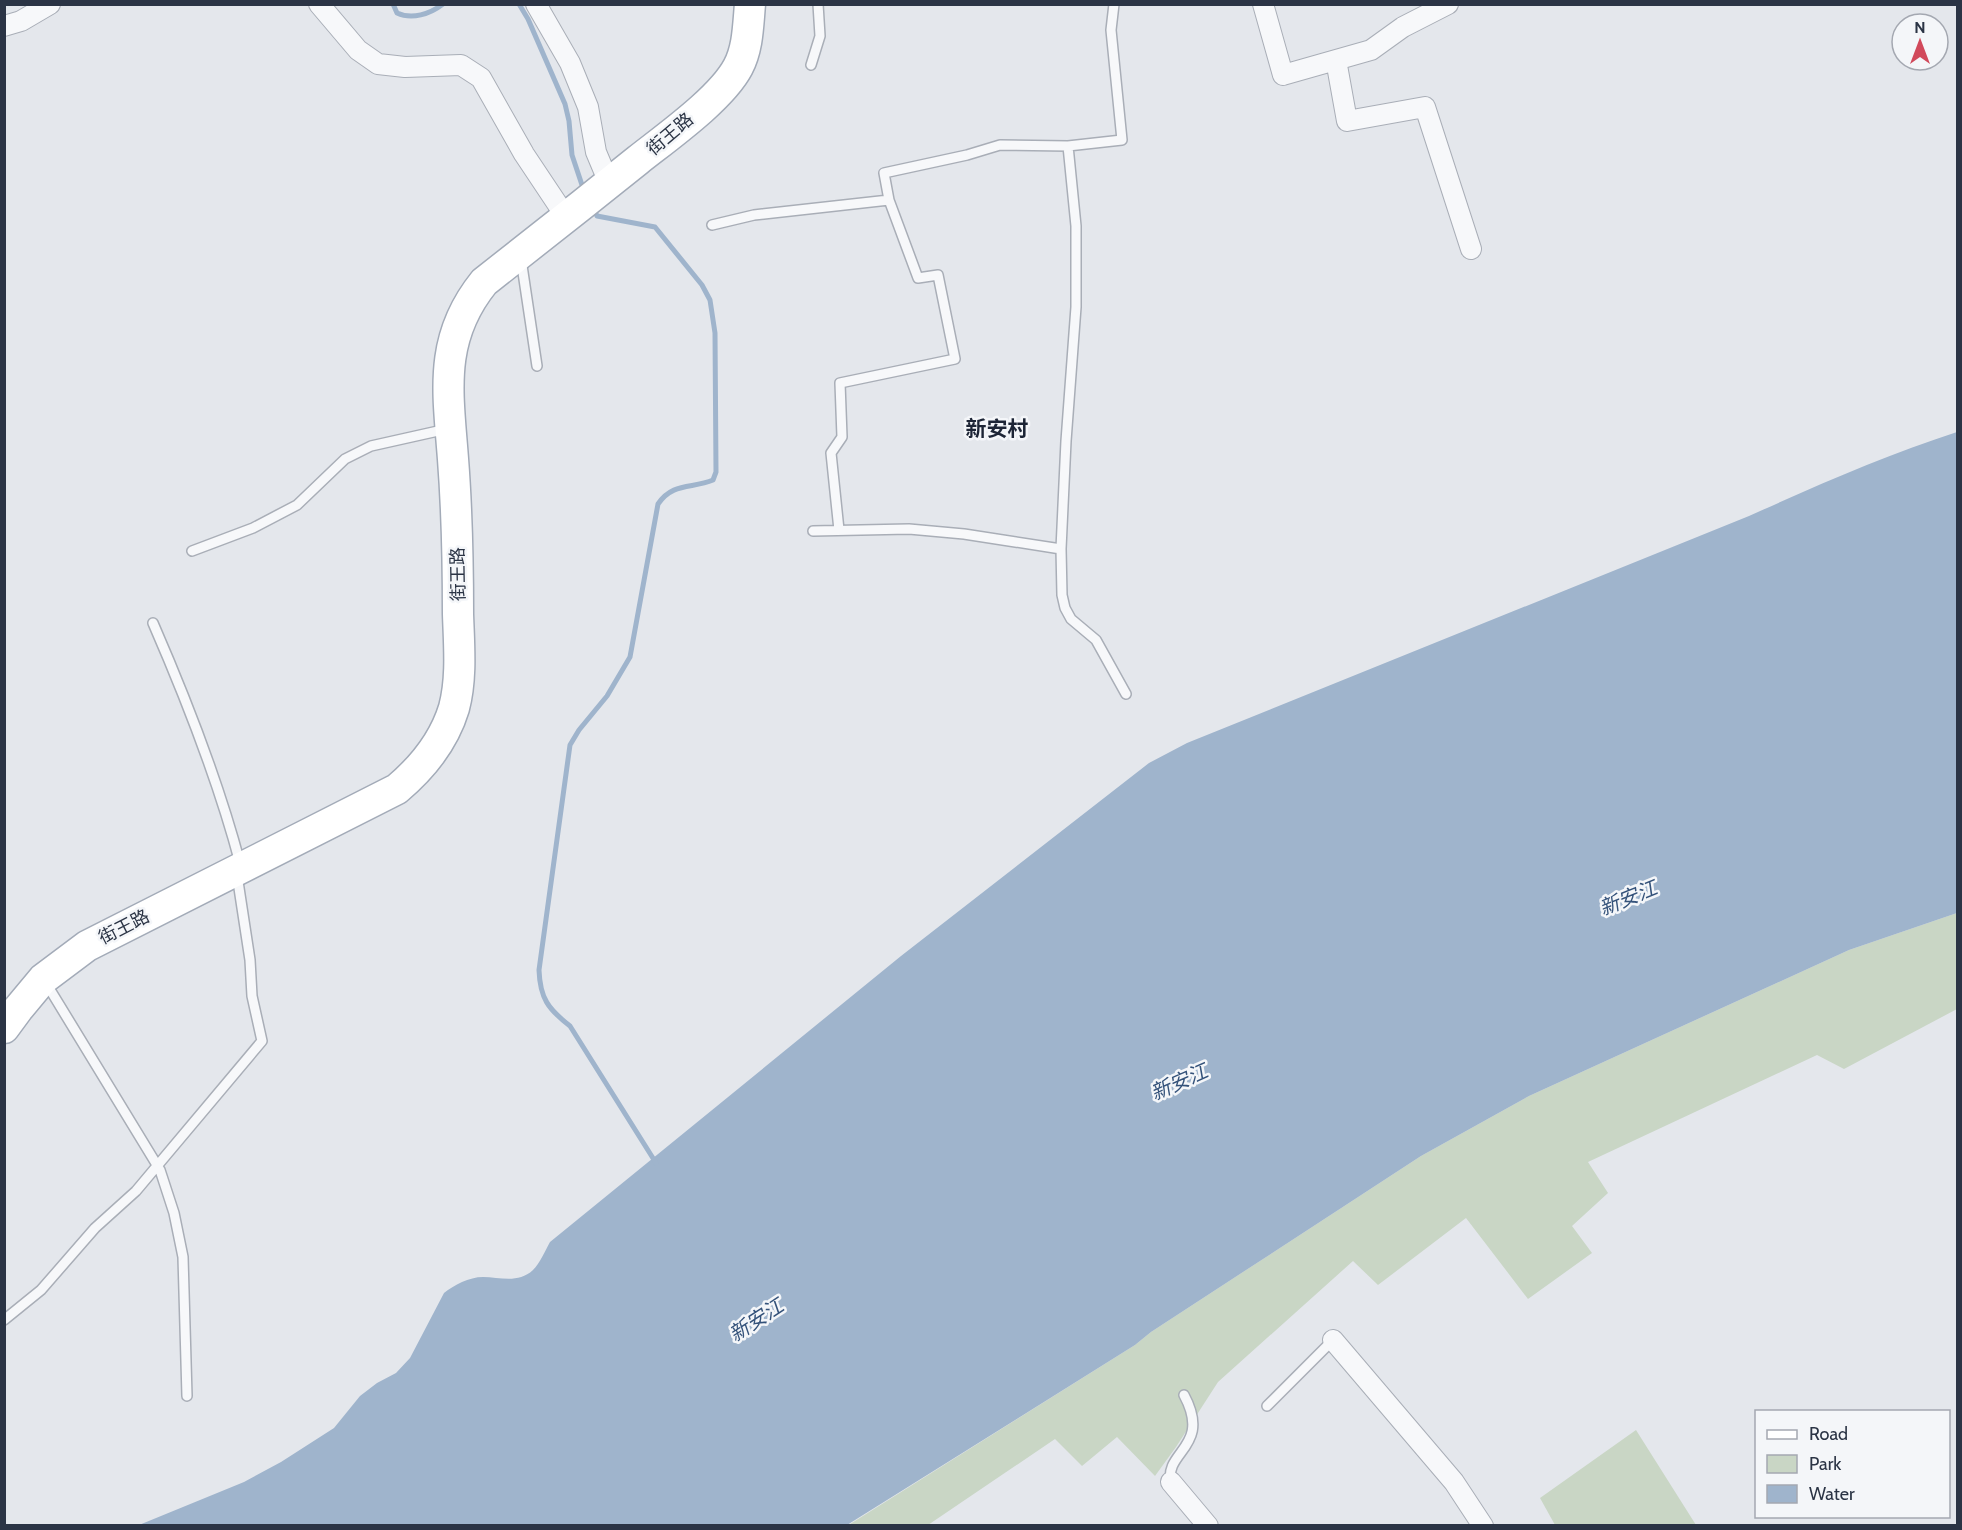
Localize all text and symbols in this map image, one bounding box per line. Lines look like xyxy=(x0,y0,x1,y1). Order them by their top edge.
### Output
north arrow xyxy=(1890,12,1950,72)
text: N xyxy=(1914,18,1926,37)
street label: 街王路 xyxy=(642,108,698,160)
district label: 新安村 xyxy=(966,416,1029,441)
street label: 街王路 xyxy=(447,547,469,601)
water label: 新安江 xyxy=(1596,875,1662,920)
street label: 街王路 xyxy=(95,905,153,949)
water label: 新安江 xyxy=(1147,1058,1213,1105)
water label: 新安江 xyxy=(724,1293,789,1346)
legend xyxy=(1755,1410,1950,1518)
text: Road xyxy=(1809,1423,1848,1445)
text: Park xyxy=(1809,1453,1842,1475)
text: Water xyxy=(1809,1483,1855,1505)

